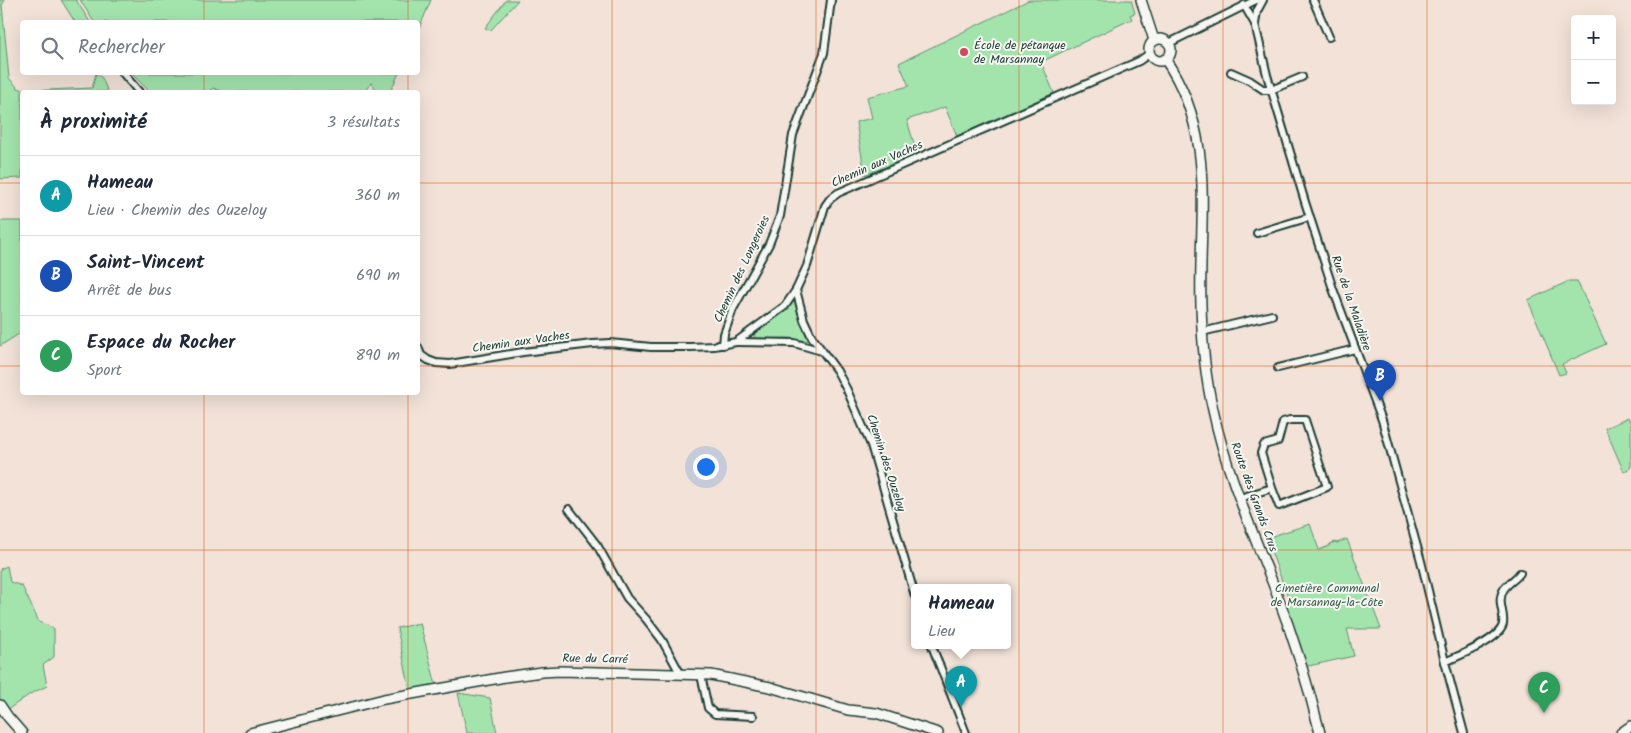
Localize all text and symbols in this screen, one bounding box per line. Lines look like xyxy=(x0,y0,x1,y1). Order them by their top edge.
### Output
map controls xyxy=(1571,15,1616,105)
button: + xyxy=(1571,15,1616,60)
search box xyxy=(20,20,420,75)
text: Rechercher xyxy=(78,33,165,63)
icon: search xyxy=(38,34,66,62)
place label: École de pétanque de Marsannay xyxy=(974,36,1066,69)
marker: École de pétanque de Marsannay xyxy=(958,46,970,58)
button: − xyxy=(1571,60,1616,105)
text: À proximité xyxy=(40,106,147,139)
text: 3 résultats xyxy=(327,110,400,135)
street label: Chemin aux Vaches xyxy=(828,135,926,193)
text: Hameau xyxy=(87,168,153,198)
text: A xyxy=(51,183,61,208)
text: 360 m xyxy=(355,183,400,208)
text: Lieu · Chemin des Ouzeloy xyxy=(87,198,267,223)
street label: Chemin des Longeroies xyxy=(709,212,775,326)
text: Saint-Vincent xyxy=(87,248,205,278)
street label: Rue de la Maladière xyxy=(1326,253,1376,354)
text: B xyxy=(51,263,61,288)
text: 690 m xyxy=(356,263,400,288)
text: Arrêt de bus xyxy=(87,278,171,303)
street label: Chemin aux Vaches xyxy=(471,326,571,358)
text: Espace du Rocher xyxy=(87,328,235,358)
text: C xyxy=(51,343,61,368)
text: 890 m xyxy=(355,343,400,368)
text: Sport xyxy=(87,358,122,383)
pin: B xyxy=(1364,360,1396,401)
street label: Chemin des Ouzeloy xyxy=(861,412,911,515)
street label: Route des Grands Crus xyxy=(1225,439,1283,555)
your location xyxy=(693,454,719,480)
park label: Cimetière Communal de Marsannay-la-Côte xyxy=(1271,579,1384,612)
popup xyxy=(911,584,1011,649)
text: Hameau xyxy=(928,589,994,619)
text: Lieu xyxy=(928,619,956,644)
street label: Rue du Carré xyxy=(562,649,629,669)
pin: A xyxy=(945,666,977,707)
pin: C xyxy=(1528,672,1560,713)

